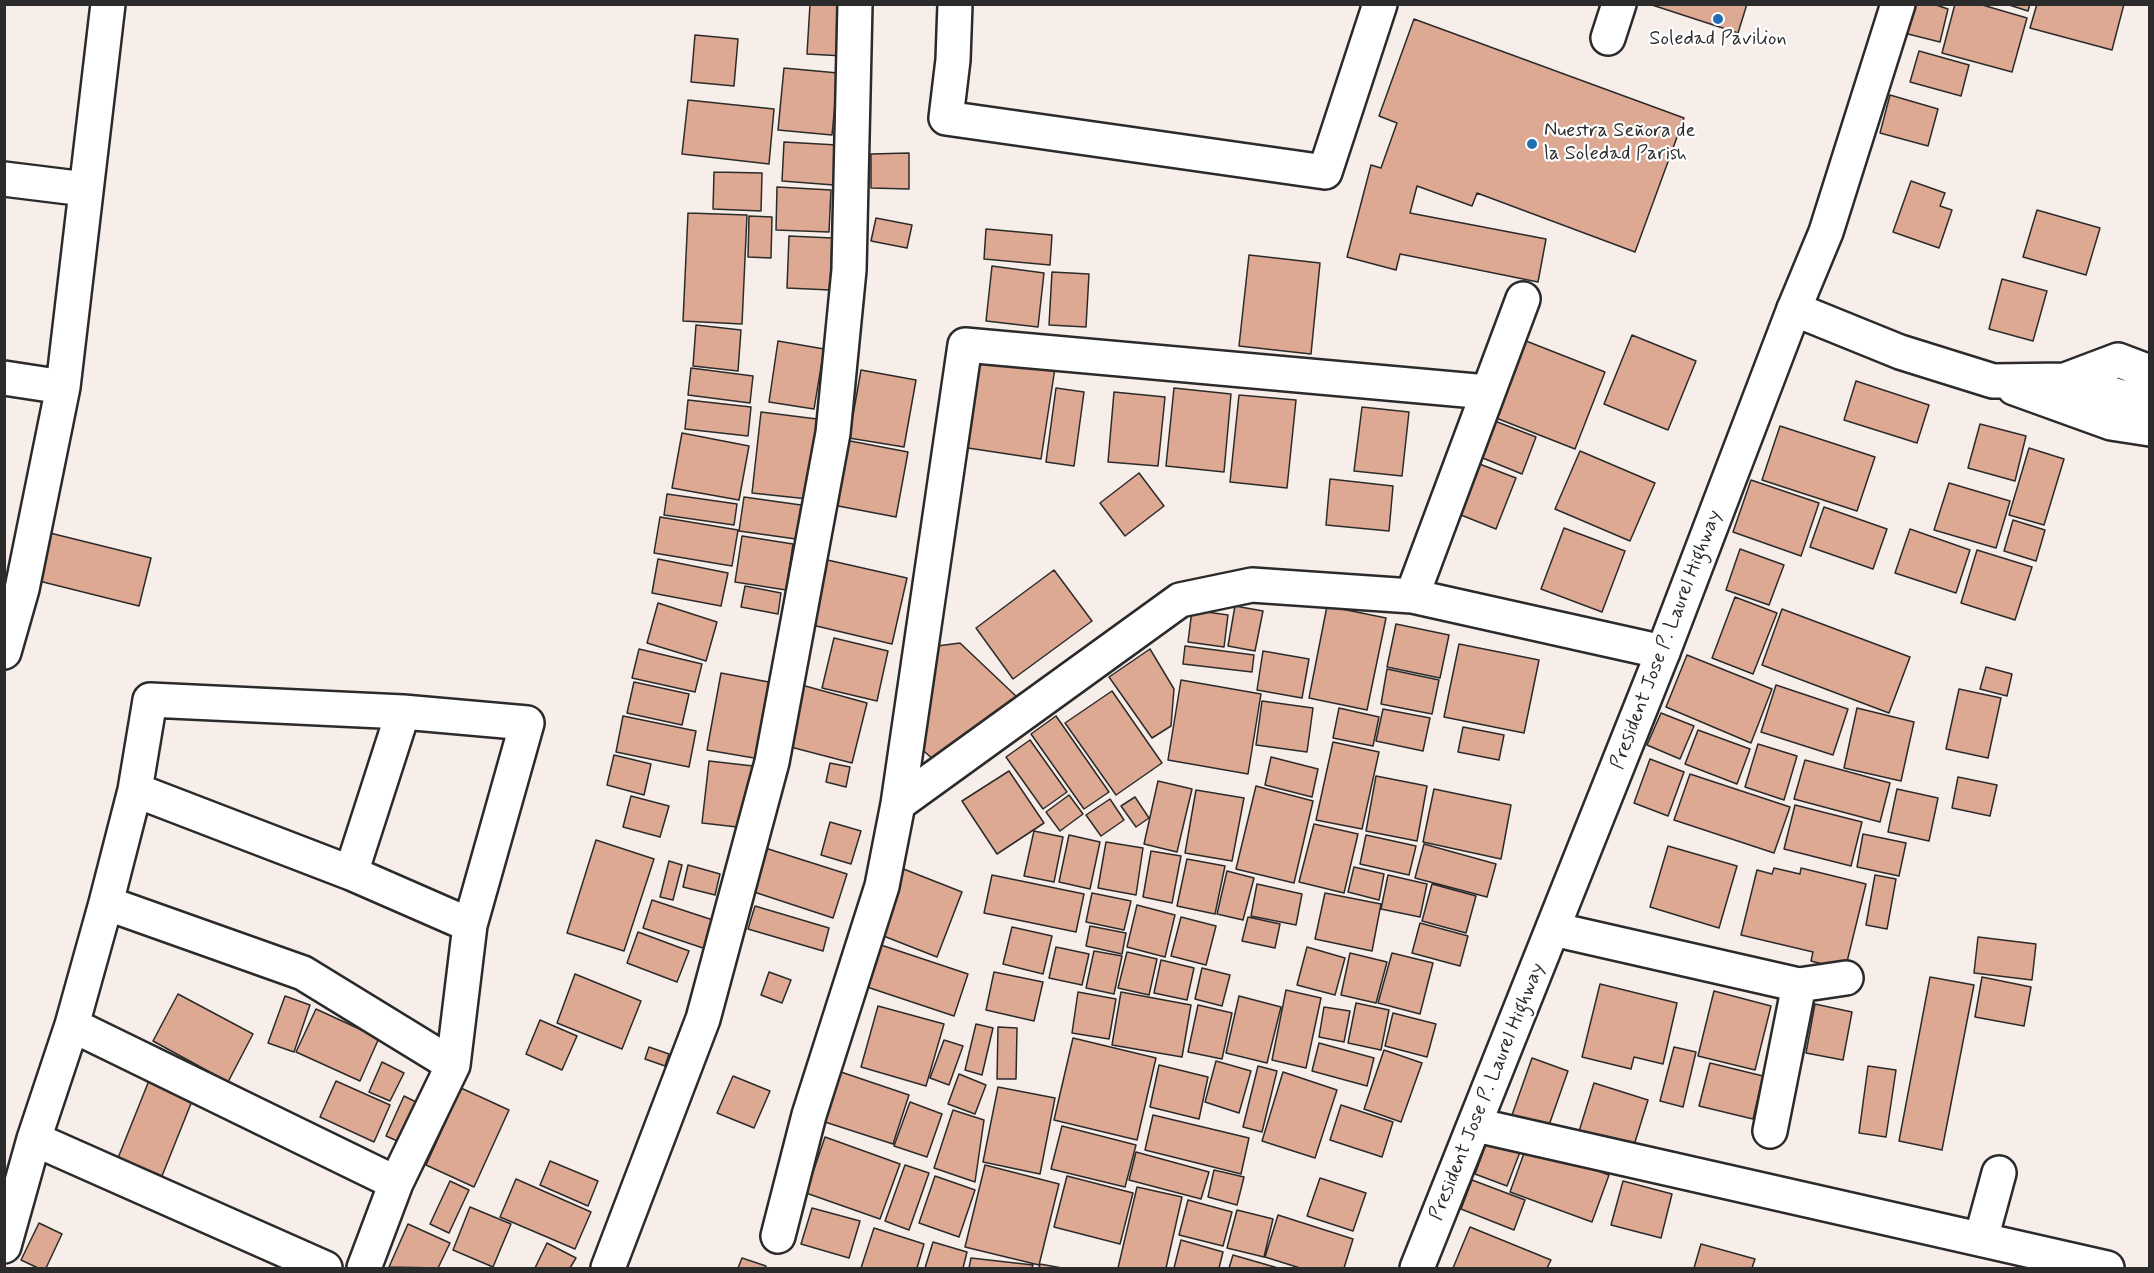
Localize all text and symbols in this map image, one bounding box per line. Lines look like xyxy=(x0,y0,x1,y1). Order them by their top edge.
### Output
marker: Soledad Pavilion xyxy=(1711,12,1725,26)
place label: Soledad Pavilion xyxy=(1649,28,1787,52)
place label: Nuestra Señora de la Soledad Parish xyxy=(1544,120,1695,167)
marker: Nuestra Señora de la Soledad Parish xyxy=(1525,137,1539,151)
street label: President Jose P. Laurel Highway xyxy=(1606,507,1728,773)
street label: President Jose P. Laurel Highway xyxy=(1425,960,1551,1224)

